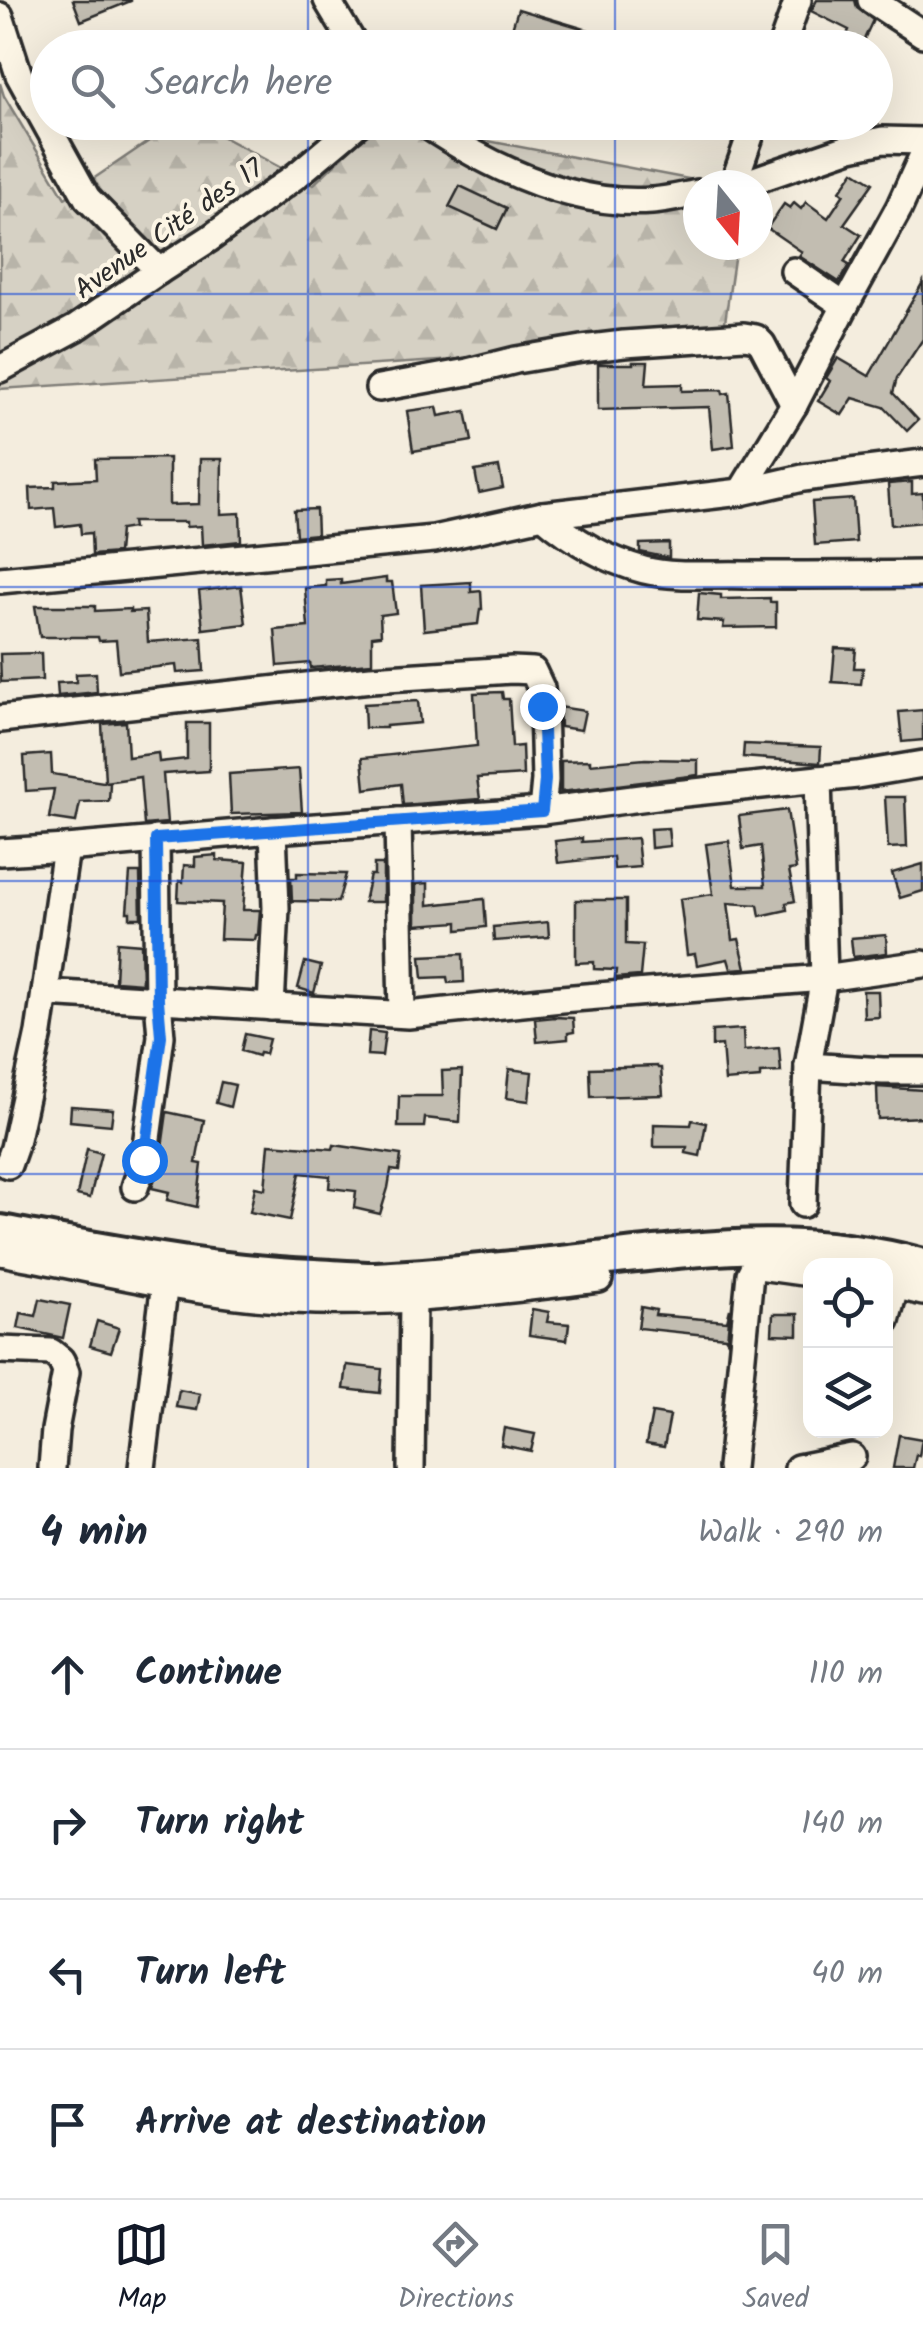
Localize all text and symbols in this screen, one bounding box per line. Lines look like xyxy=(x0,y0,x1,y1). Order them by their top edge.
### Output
search box xyxy=(30,30,893,140)
text: Search here xyxy=(145,55,332,115)
icon: search xyxy=(65,58,120,113)
street label: Avenue Cité des 17 xyxy=(65,147,275,312)
north arrow xyxy=(683,170,773,260)
route end xyxy=(520,684,566,730)
route start xyxy=(122,1138,168,1184)
map controls xyxy=(803,1258,893,1438)
button: locate xyxy=(803,1258,893,1348)
button: layers xyxy=(803,1348,893,1438)
text: 4 min xyxy=(40,1500,148,1567)
text: Walk · 290 m xyxy=(698,1508,883,1559)
text: Continue xyxy=(135,1644,282,1704)
icon: ahead xyxy=(40,1647,95,1702)
text: 110 m xyxy=(809,1649,883,1700)
text: Turn right xyxy=(135,1794,304,1854)
icon: right xyxy=(40,1797,95,1852)
text: 140 m xyxy=(801,1799,883,1850)
text: Turn left xyxy=(135,1944,286,2004)
icon: left xyxy=(40,1947,95,2002)
text: 40 m xyxy=(811,1949,883,2000)
text: Arrive at destination xyxy=(135,2094,486,2154)
icon: arrive xyxy=(40,2097,95,2152)
tab: Map xyxy=(114,2217,169,2322)
tab: Directions xyxy=(398,2217,514,2322)
tab: Saved xyxy=(742,2217,809,2322)

